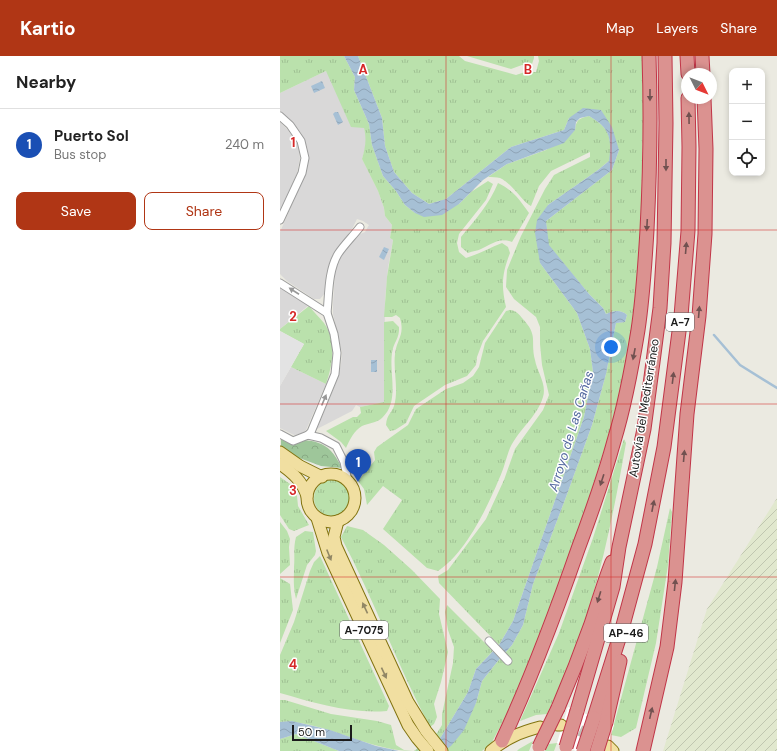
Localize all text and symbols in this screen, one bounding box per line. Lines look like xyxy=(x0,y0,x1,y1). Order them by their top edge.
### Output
text: Kartio xyxy=(20,16,76,41)
text: Map xyxy=(606,19,634,37)
text: Layers xyxy=(656,19,698,37)
text: Share xyxy=(720,19,757,37)
text: A xyxy=(358,61,368,78)
text: B xyxy=(524,61,532,78)
north arrow xyxy=(681,68,717,104)
map controls xyxy=(729,68,765,176)
button: + xyxy=(729,68,765,104)
text: Nearby xyxy=(16,71,76,93)
one-way arrow xyxy=(647,89,654,101)
button: − xyxy=(729,104,765,140)
one-way arrow xyxy=(686,111,692,124)
text: Puerto Sol xyxy=(54,126,129,146)
text: 1 xyxy=(291,134,295,151)
text: 1 xyxy=(27,136,31,153)
text: 240 m xyxy=(225,136,264,153)
button: locate xyxy=(729,140,765,176)
text: Bus stop xyxy=(54,146,106,163)
one-way arrow xyxy=(663,159,669,172)
button: Save xyxy=(16,192,136,230)
button: Share xyxy=(144,192,264,230)
one-way arrow xyxy=(643,219,650,231)
one-way arrow xyxy=(683,242,690,254)
one-way arrow xyxy=(288,288,300,295)
one-way arrow xyxy=(696,306,702,318)
text: 2 xyxy=(289,308,297,325)
road number: A-7 xyxy=(666,313,694,331)
your location xyxy=(601,337,621,357)
street label: Autovía del Mediterráneo xyxy=(625,338,663,478)
one-way arrow xyxy=(630,348,636,360)
water label: Arroyo de Las Cañas xyxy=(544,369,597,494)
one-way arrow xyxy=(670,372,676,384)
one-way arrow xyxy=(321,394,327,405)
pin: 1 xyxy=(345,449,371,482)
one-way arrow xyxy=(680,450,687,462)
one-way arrow xyxy=(599,474,605,486)
text: 3 xyxy=(289,482,297,499)
one-way arrow xyxy=(650,500,656,512)
one-way arrow xyxy=(326,550,332,562)
one-way arrow xyxy=(671,579,678,591)
one-way arrow xyxy=(596,591,602,603)
one-way arrow xyxy=(362,603,368,614)
road number: A-7075 xyxy=(340,621,388,639)
road number: AP-46 xyxy=(604,624,648,642)
text: 4 xyxy=(289,656,297,673)
one-way arrow xyxy=(381,667,387,678)
one-way arrow xyxy=(649,707,655,719)
scale bar xyxy=(292,723,352,742)
text: 50 m xyxy=(298,725,325,739)

